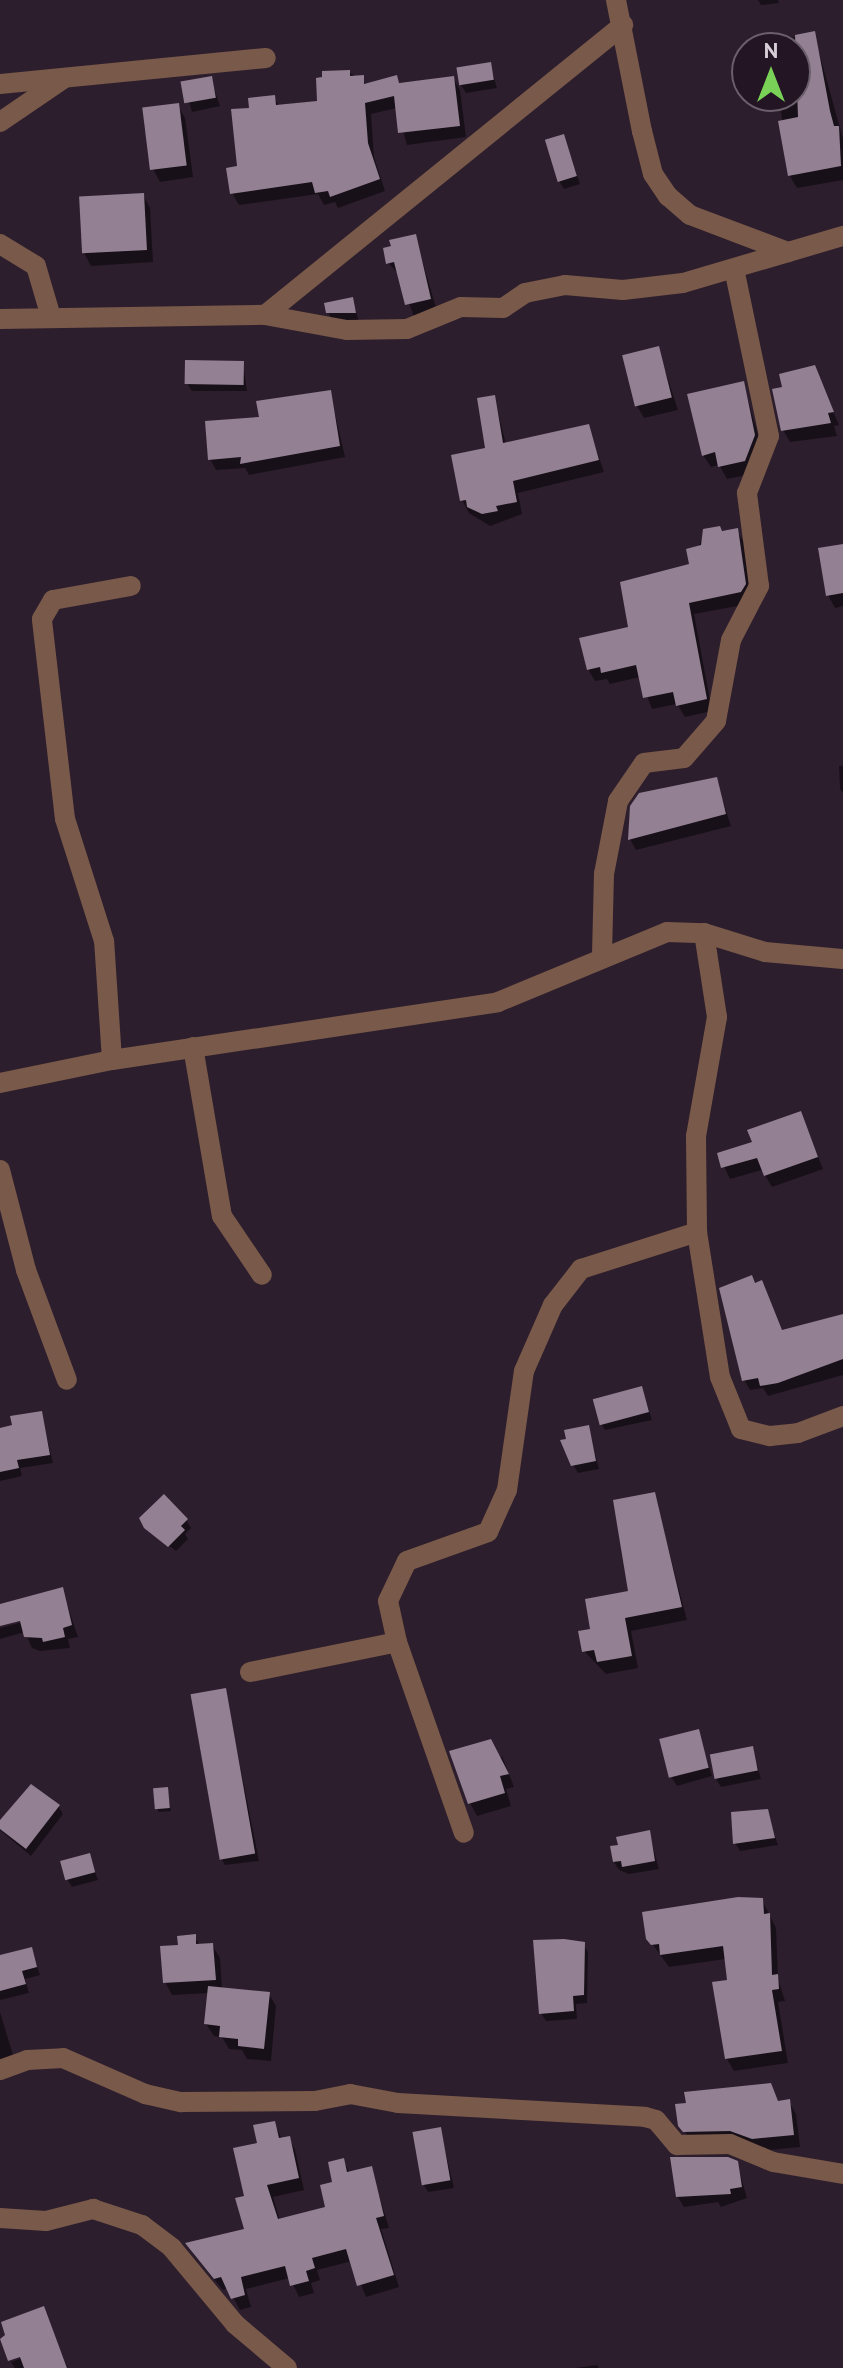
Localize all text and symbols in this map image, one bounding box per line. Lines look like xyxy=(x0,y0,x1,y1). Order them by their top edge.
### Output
north arrow xyxy=(731,32,811,112)
text: N xyxy=(764,36,778,64)

